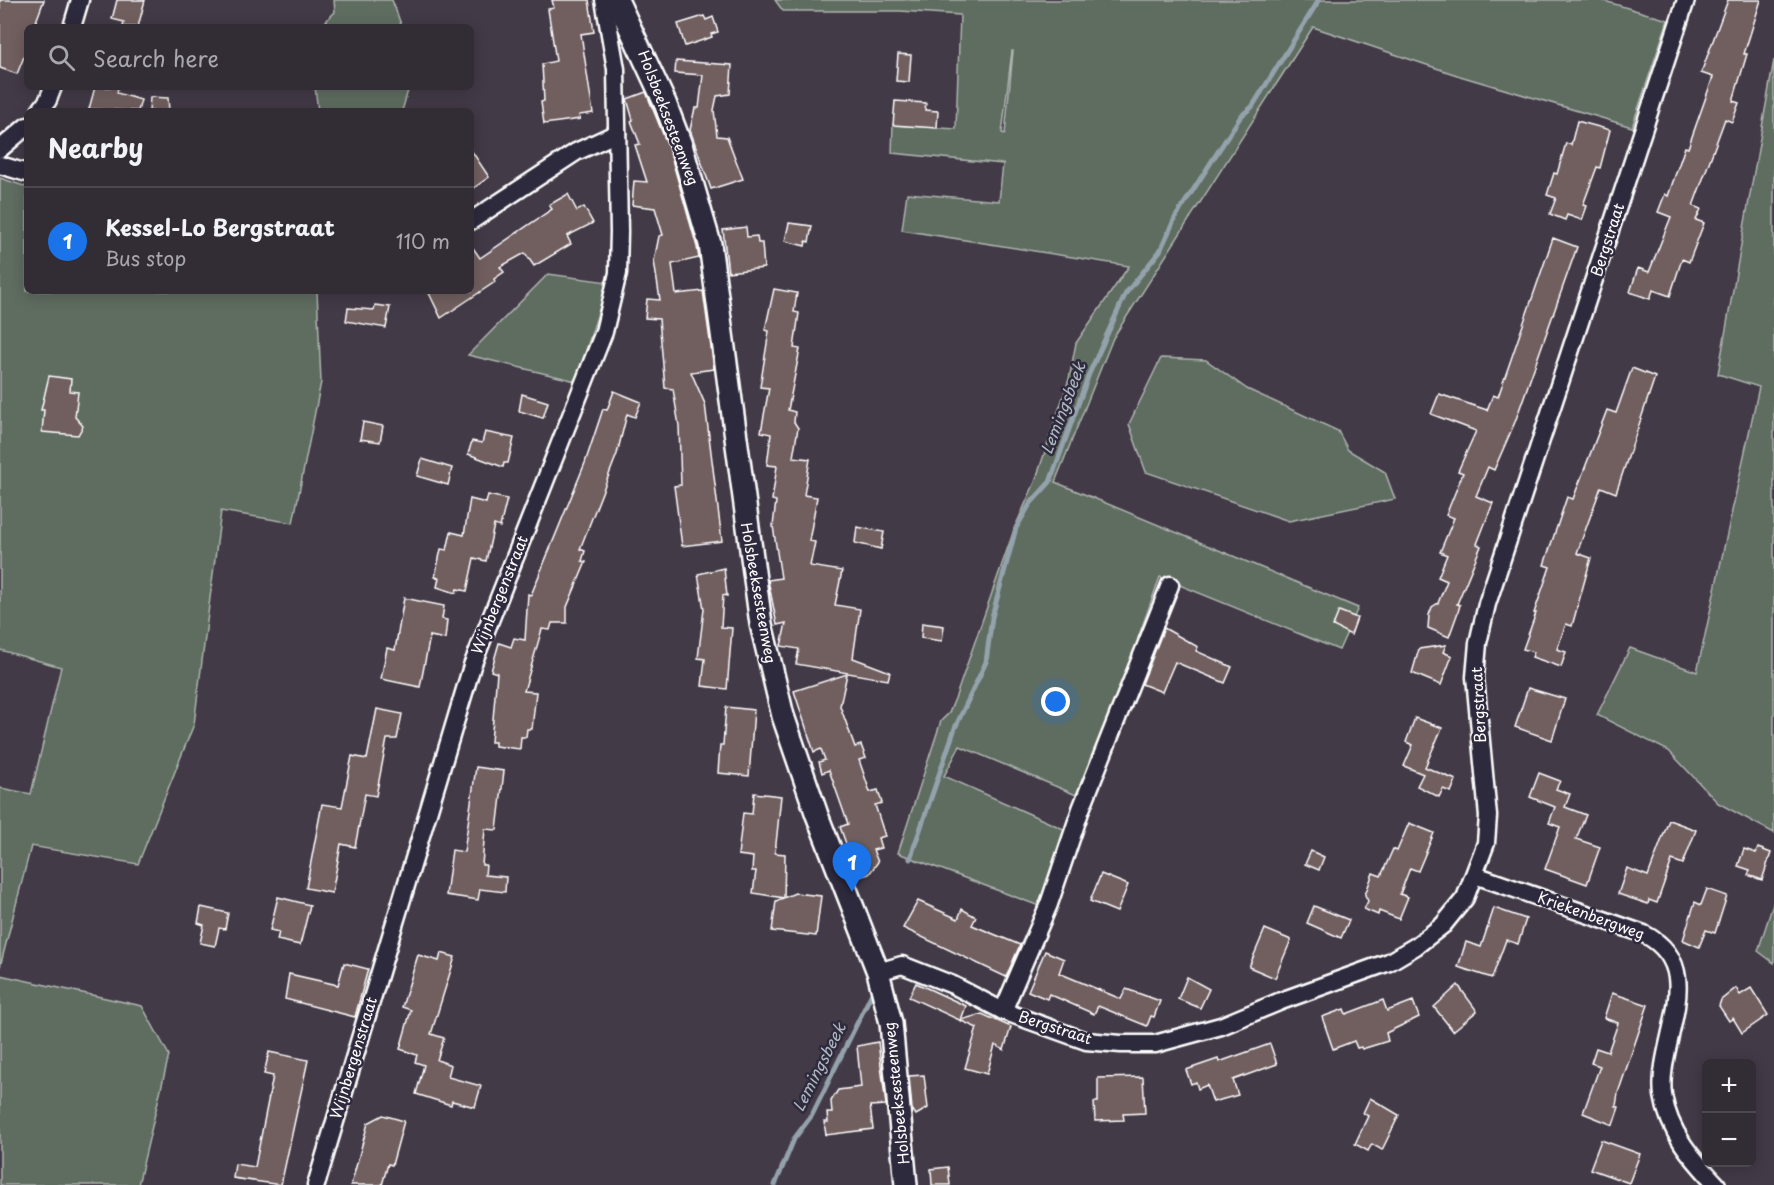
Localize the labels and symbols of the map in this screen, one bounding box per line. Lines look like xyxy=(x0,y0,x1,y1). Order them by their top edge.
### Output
street label: Holsbeeksesteenweg xyxy=(633,47,706,188)
street label: Bergstraat xyxy=(1584,200,1629,279)
water label: Lemingsbeek xyxy=(1034,357,1091,457)
street label: Holsbeeksesteenweg xyxy=(736,520,783,665)
street label: Wijnbergenstraat xyxy=(464,531,533,657)
street label: Bergstraat xyxy=(1464,666,1491,744)
your location xyxy=(1041,687,1070,716)
pin: 1 xyxy=(832,842,872,892)
street label: Kriekenbergweg xyxy=(1535,885,1648,945)
street label: Wijnbergenstraat xyxy=(323,994,382,1121)
street label: Bergstraat xyxy=(1016,1004,1095,1049)
water label: Lemingsbeek xyxy=(785,1017,851,1115)
street label: Holsbeeksesteenweg xyxy=(877,1021,914,1166)

